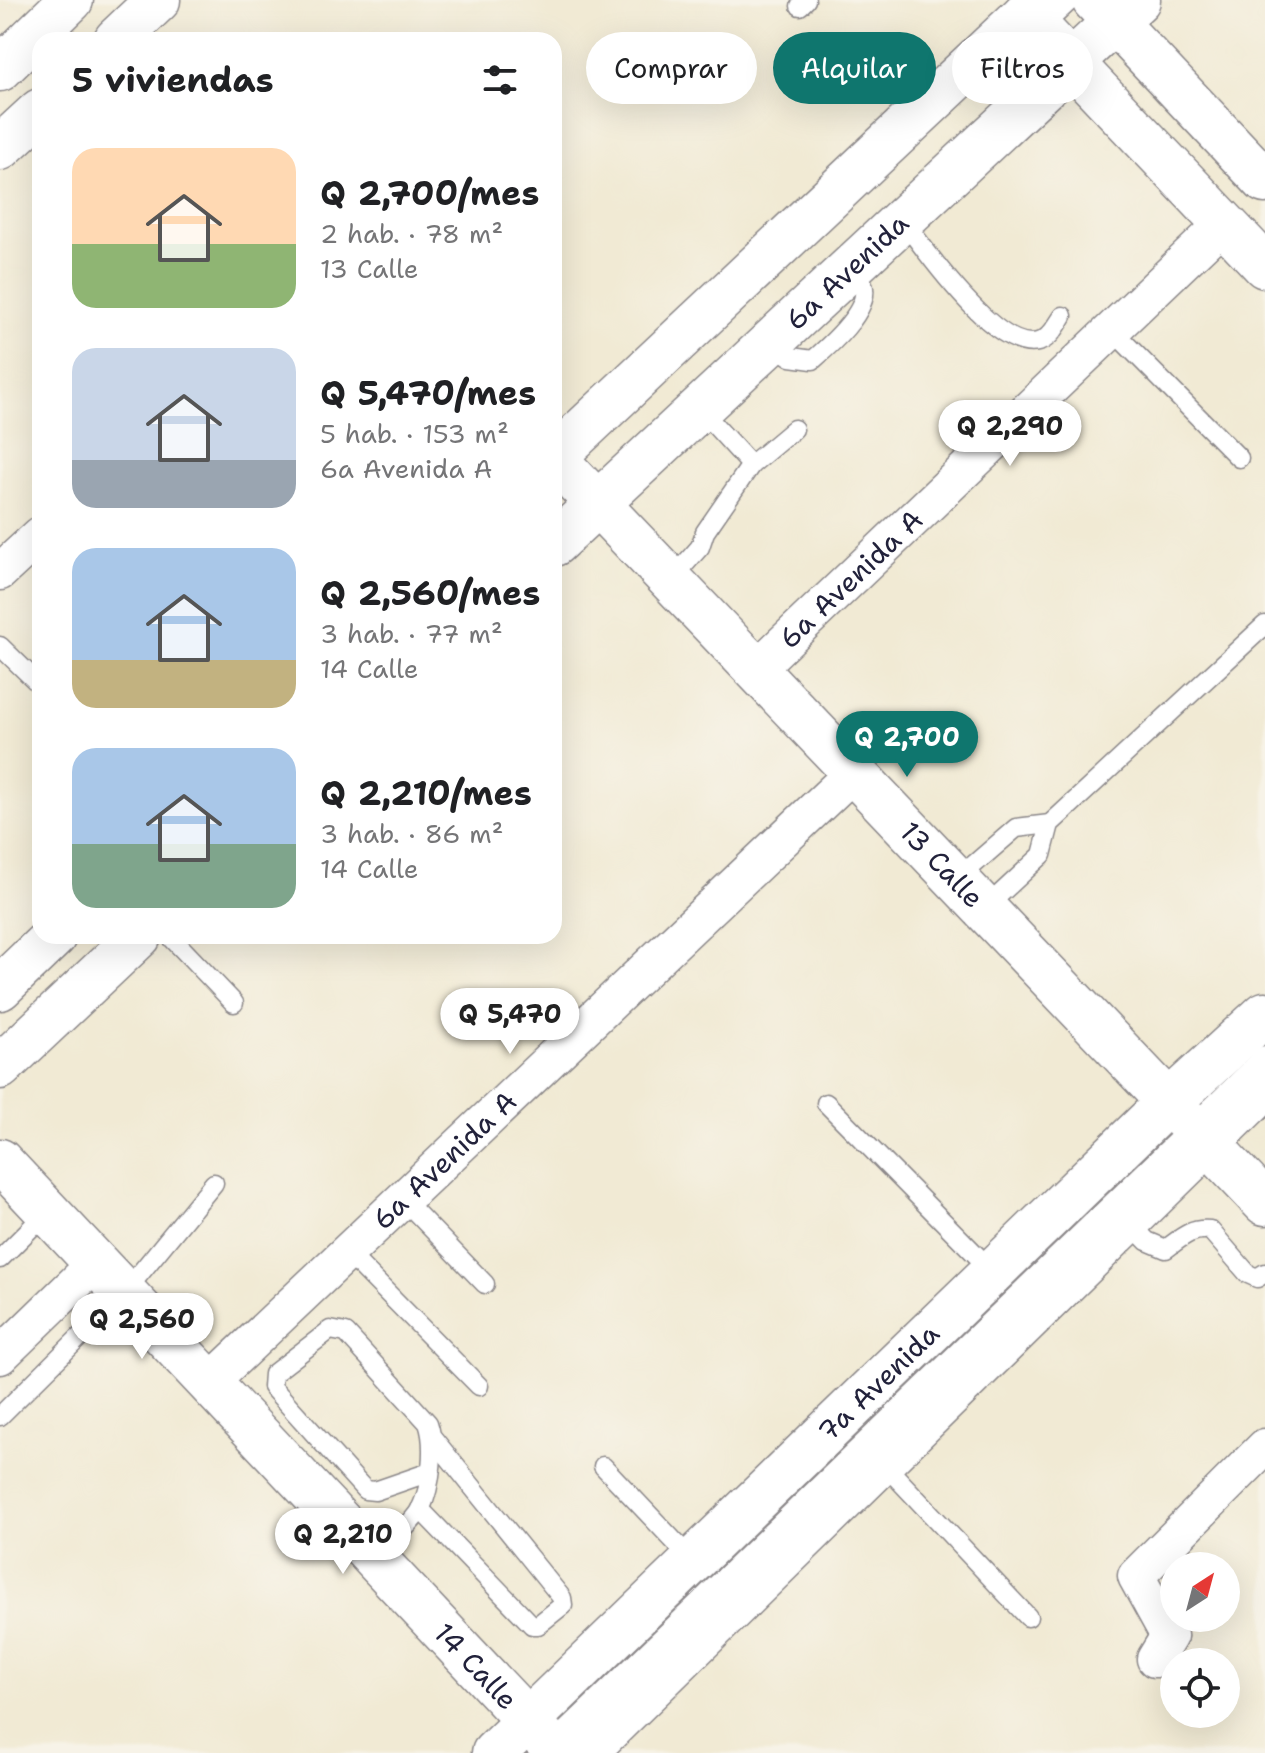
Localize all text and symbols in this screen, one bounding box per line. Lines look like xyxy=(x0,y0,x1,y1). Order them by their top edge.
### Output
chip: Comprar xyxy=(586,32,757,104)
chip: Alquilar xyxy=(773,32,936,104)
chip: Filtros xyxy=(952,32,1093,104)
text: 5 viviendas xyxy=(72,57,274,103)
icon: filters xyxy=(478,58,522,102)
text: Q 2,700/mes xyxy=(320,170,539,216)
icon: home xyxy=(136,180,232,276)
street label: 6a Avenida xyxy=(777,204,917,338)
text: 2 hab. · 78 m² xyxy=(320,216,503,251)
text: 13 Calle xyxy=(320,251,418,286)
text: Q 5,470/mes xyxy=(320,370,536,416)
icon: home xyxy=(136,380,232,476)
pin: Q 2,290 xyxy=(936,400,1084,468)
text: Q 2,290 xyxy=(956,408,1064,443)
text: 5 hab. · 153 m² xyxy=(320,416,509,451)
text: 6a Avenida A xyxy=(320,451,492,486)
street label: 6a Avenida A xyxy=(770,501,931,657)
text: Q 2,560/mes xyxy=(320,570,540,616)
icon: home xyxy=(136,580,232,676)
text: 3 hab. · 77 m² xyxy=(320,616,503,651)
text: 14 Calle xyxy=(320,651,419,686)
pin: Q 2,700 xyxy=(833,711,981,779)
text: Q 2,700 xyxy=(854,719,960,754)
text: Q 2,210/mes xyxy=(320,770,532,816)
icon: home xyxy=(136,780,232,876)
street label: 13 Calle xyxy=(892,813,992,916)
text: 3 hab. · 86 m² xyxy=(320,816,504,851)
text: 14 Calle xyxy=(320,851,419,886)
pin: Q 5,470 xyxy=(436,988,584,1056)
text: Q 5,470 xyxy=(458,996,562,1031)
street label: 6a Avenida A xyxy=(364,1083,525,1238)
pin: Q 2,560 xyxy=(68,1293,216,1361)
text: Q 2,560 xyxy=(89,1301,195,1336)
street label: 7a Avenida xyxy=(809,1315,947,1450)
pin: Q 2,210 xyxy=(269,1508,417,1576)
text: Q 2,210 xyxy=(293,1516,393,1551)
north arrow xyxy=(1160,1552,1240,1632)
map controls xyxy=(1160,1552,1240,1728)
street label: 14 Calle xyxy=(426,1614,526,1718)
button: locate xyxy=(1160,1648,1240,1728)

